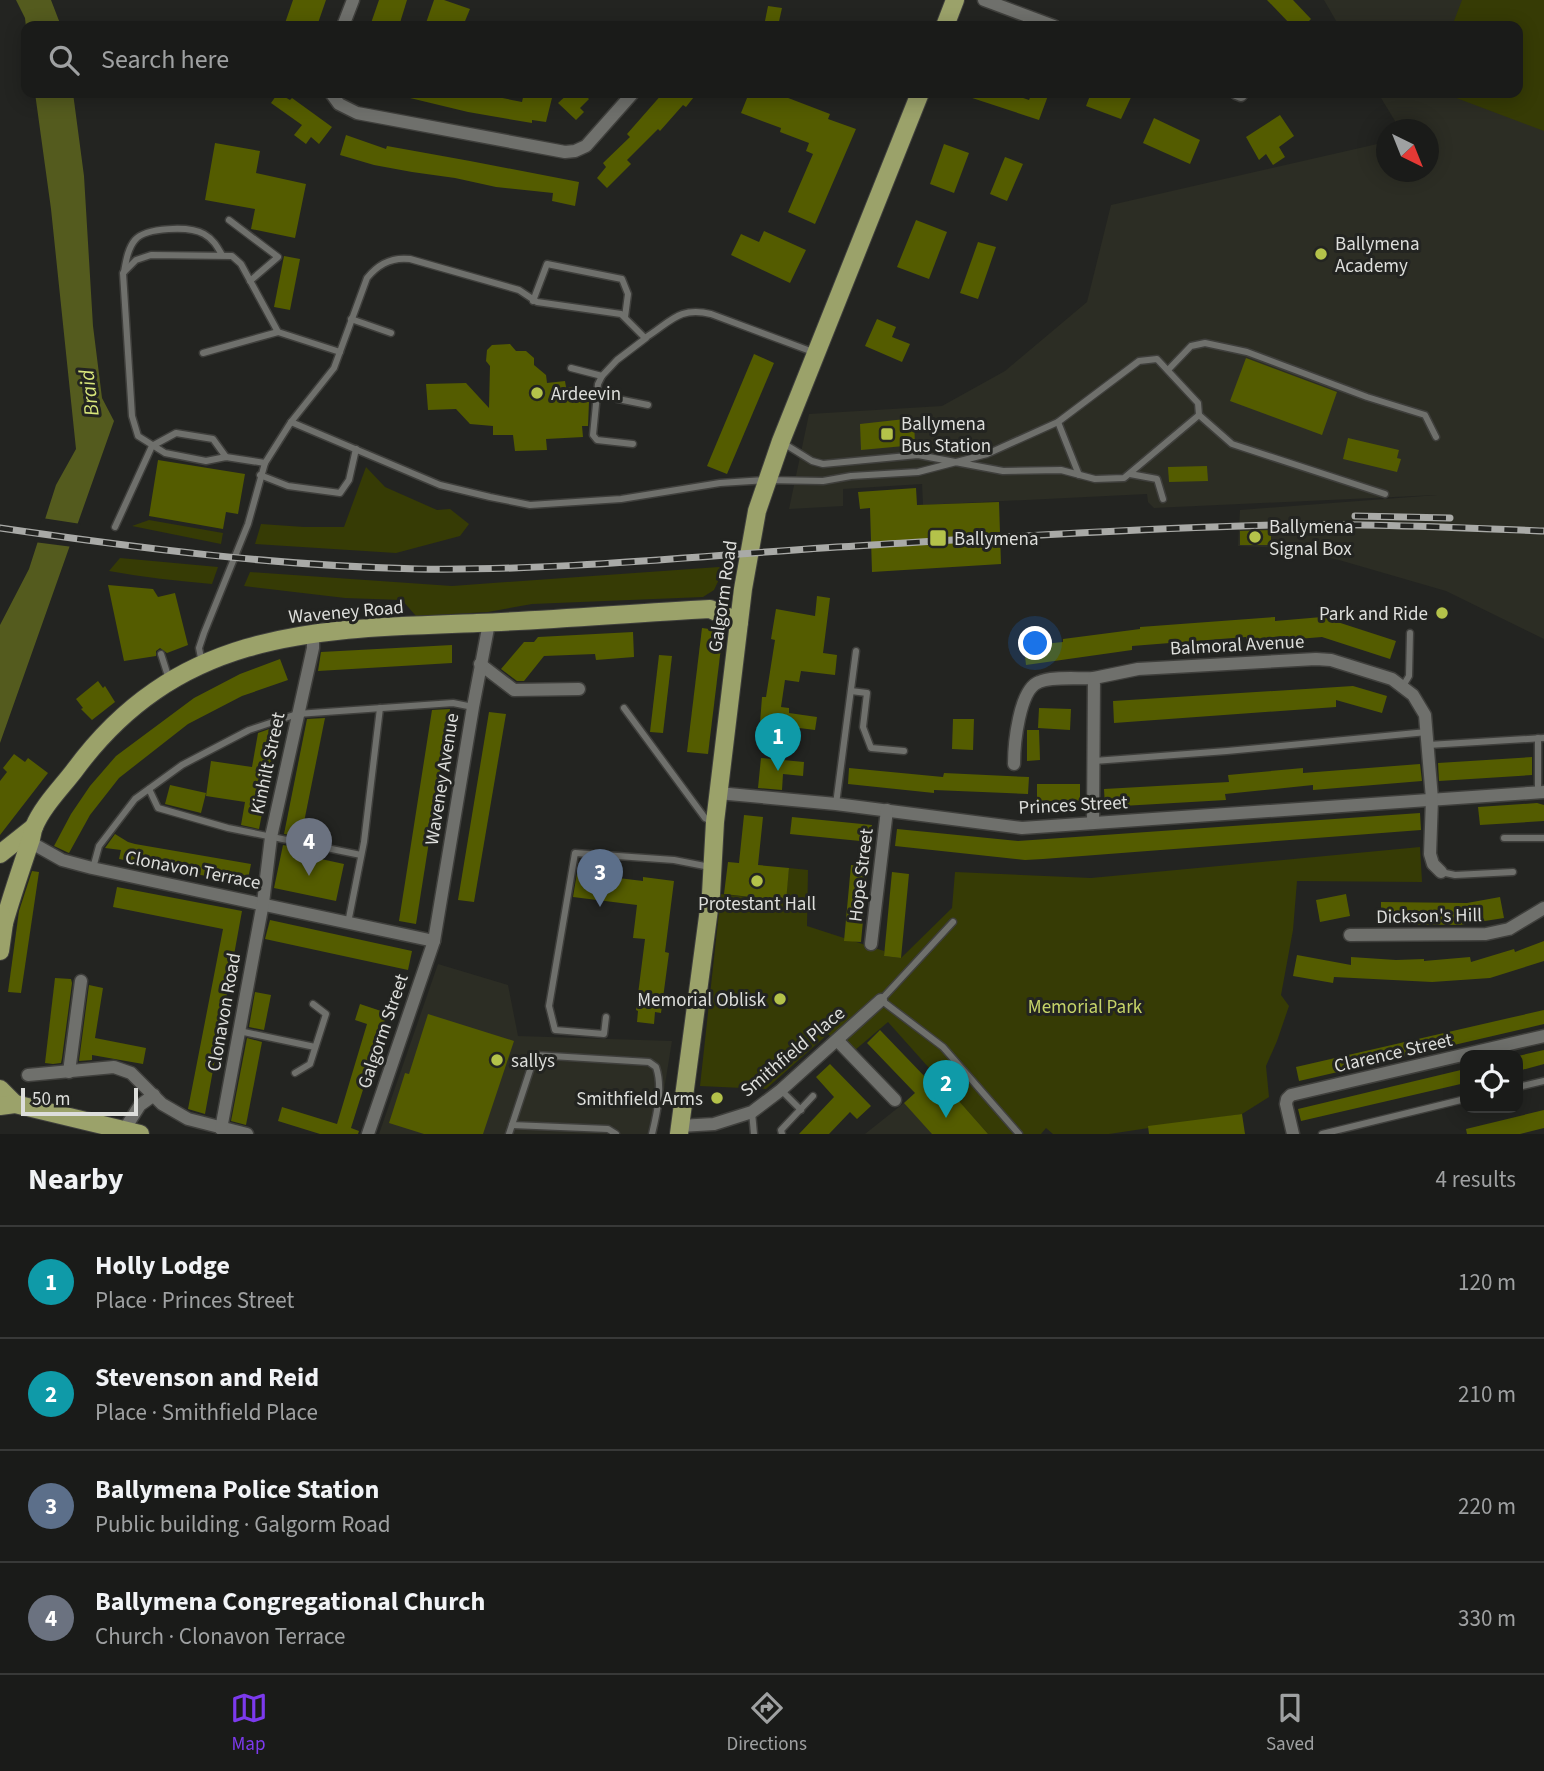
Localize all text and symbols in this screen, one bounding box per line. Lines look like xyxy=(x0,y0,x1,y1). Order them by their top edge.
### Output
search box xyxy=(21,21,1523,98)
icon: search xyxy=(45,41,83,79)
text: Search here xyxy=(101,41,229,78)
north arrow xyxy=(1376,119,1439,182)
place label: Ballymena Academy xyxy=(1335,231,1419,280)
marker: Ballymena Academy xyxy=(1313,246,1329,262)
water label: Braid xyxy=(71,367,107,418)
place label: Ardeevin xyxy=(551,381,621,408)
marker: Ardeevin xyxy=(529,385,545,401)
place label: Ballymena Bus Station xyxy=(901,411,991,460)
marker: Ballymena Bus Station xyxy=(879,426,895,442)
place label: Ballymena Signal Box xyxy=(1269,514,1353,563)
place label: Ballymena xyxy=(954,526,1038,553)
marker: Ballymena xyxy=(928,528,948,548)
marker: Ballymena Signal Box xyxy=(1247,529,1263,545)
street label: Galgorm Road xyxy=(702,539,745,654)
street label: Waveney Road xyxy=(287,594,405,631)
place label: Park and Ride xyxy=(1319,601,1428,628)
marker: Park and Ride xyxy=(1434,605,1450,621)
your location xyxy=(1018,626,1052,660)
street label: Balmoral Avenue xyxy=(1169,628,1305,663)
street label: Kinhilt Street xyxy=(244,709,293,817)
street label: Waveney Avenue xyxy=(419,711,466,847)
pin: 1 xyxy=(755,713,801,771)
street label: Princes Street xyxy=(1018,789,1129,822)
pin: 4 xyxy=(286,818,332,876)
street label: Hope Street xyxy=(842,826,881,924)
street label: Clonavon Terrace xyxy=(123,844,263,897)
pin: 3 xyxy=(577,849,623,907)
marker: Protestant Hall xyxy=(749,873,765,889)
place label: Protestant Hall xyxy=(698,891,816,918)
street label: Dickson's Hill xyxy=(1376,902,1482,931)
street label: Clonavon Road xyxy=(201,951,248,1074)
street label: Galgorm Street xyxy=(351,970,416,1092)
place label: Memorial Oblisk xyxy=(637,987,767,1014)
marker: Memorial Oblisk xyxy=(772,991,788,1007)
park label: Memorial Park xyxy=(1028,994,1143,1021)
street label: Smithfield Place xyxy=(735,1000,851,1104)
street label: Clarence Street xyxy=(1332,1027,1456,1080)
place label: sallys xyxy=(511,1048,555,1075)
map controls xyxy=(1460,1050,1523,1113)
button: locate xyxy=(1460,1050,1523,1113)
marker: sallys xyxy=(489,1052,505,1068)
pin: 2 xyxy=(923,1060,969,1118)
scale bar xyxy=(21,1085,138,1117)
text: 50 m xyxy=(32,1086,70,1113)
place label: Smithfield Arms xyxy=(576,1086,703,1113)
marker: Smithfield Arms xyxy=(709,1090,725,1106)
text: Nearby xyxy=(28,1158,123,1201)
text: 4 results xyxy=(1436,1163,1516,1196)
text: Holly Lodge xyxy=(95,1247,230,1284)
text: 1 xyxy=(45,1266,57,1299)
text: 120 m xyxy=(1458,1266,1516,1299)
text: Place · Princes Street xyxy=(95,1284,294,1317)
text: Stevenson and Reid xyxy=(95,1359,319,1396)
text: 2 xyxy=(45,1378,57,1411)
text: 210 m xyxy=(1458,1378,1516,1411)
text: Place · Smithfield Place xyxy=(95,1396,318,1429)
text: Ballymena Police Station xyxy=(95,1471,379,1508)
text: 3 xyxy=(45,1490,57,1523)
text: 220 m xyxy=(1458,1490,1516,1523)
text: Public building · Galgorm Road xyxy=(95,1508,391,1541)
text: Ballymena Congregational Church xyxy=(95,1583,485,1620)
text: 4 xyxy=(45,1602,57,1635)
text: 330 m xyxy=(1458,1602,1516,1635)
text: Church · Clonavon Terrace xyxy=(95,1620,345,1653)
tab: Map xyxy=(230,1689,268,1758)
tab: Directions xyxy=(727,1689,807,1758)
tab: Saved xyxy=(1266,1689,1314,1758)

